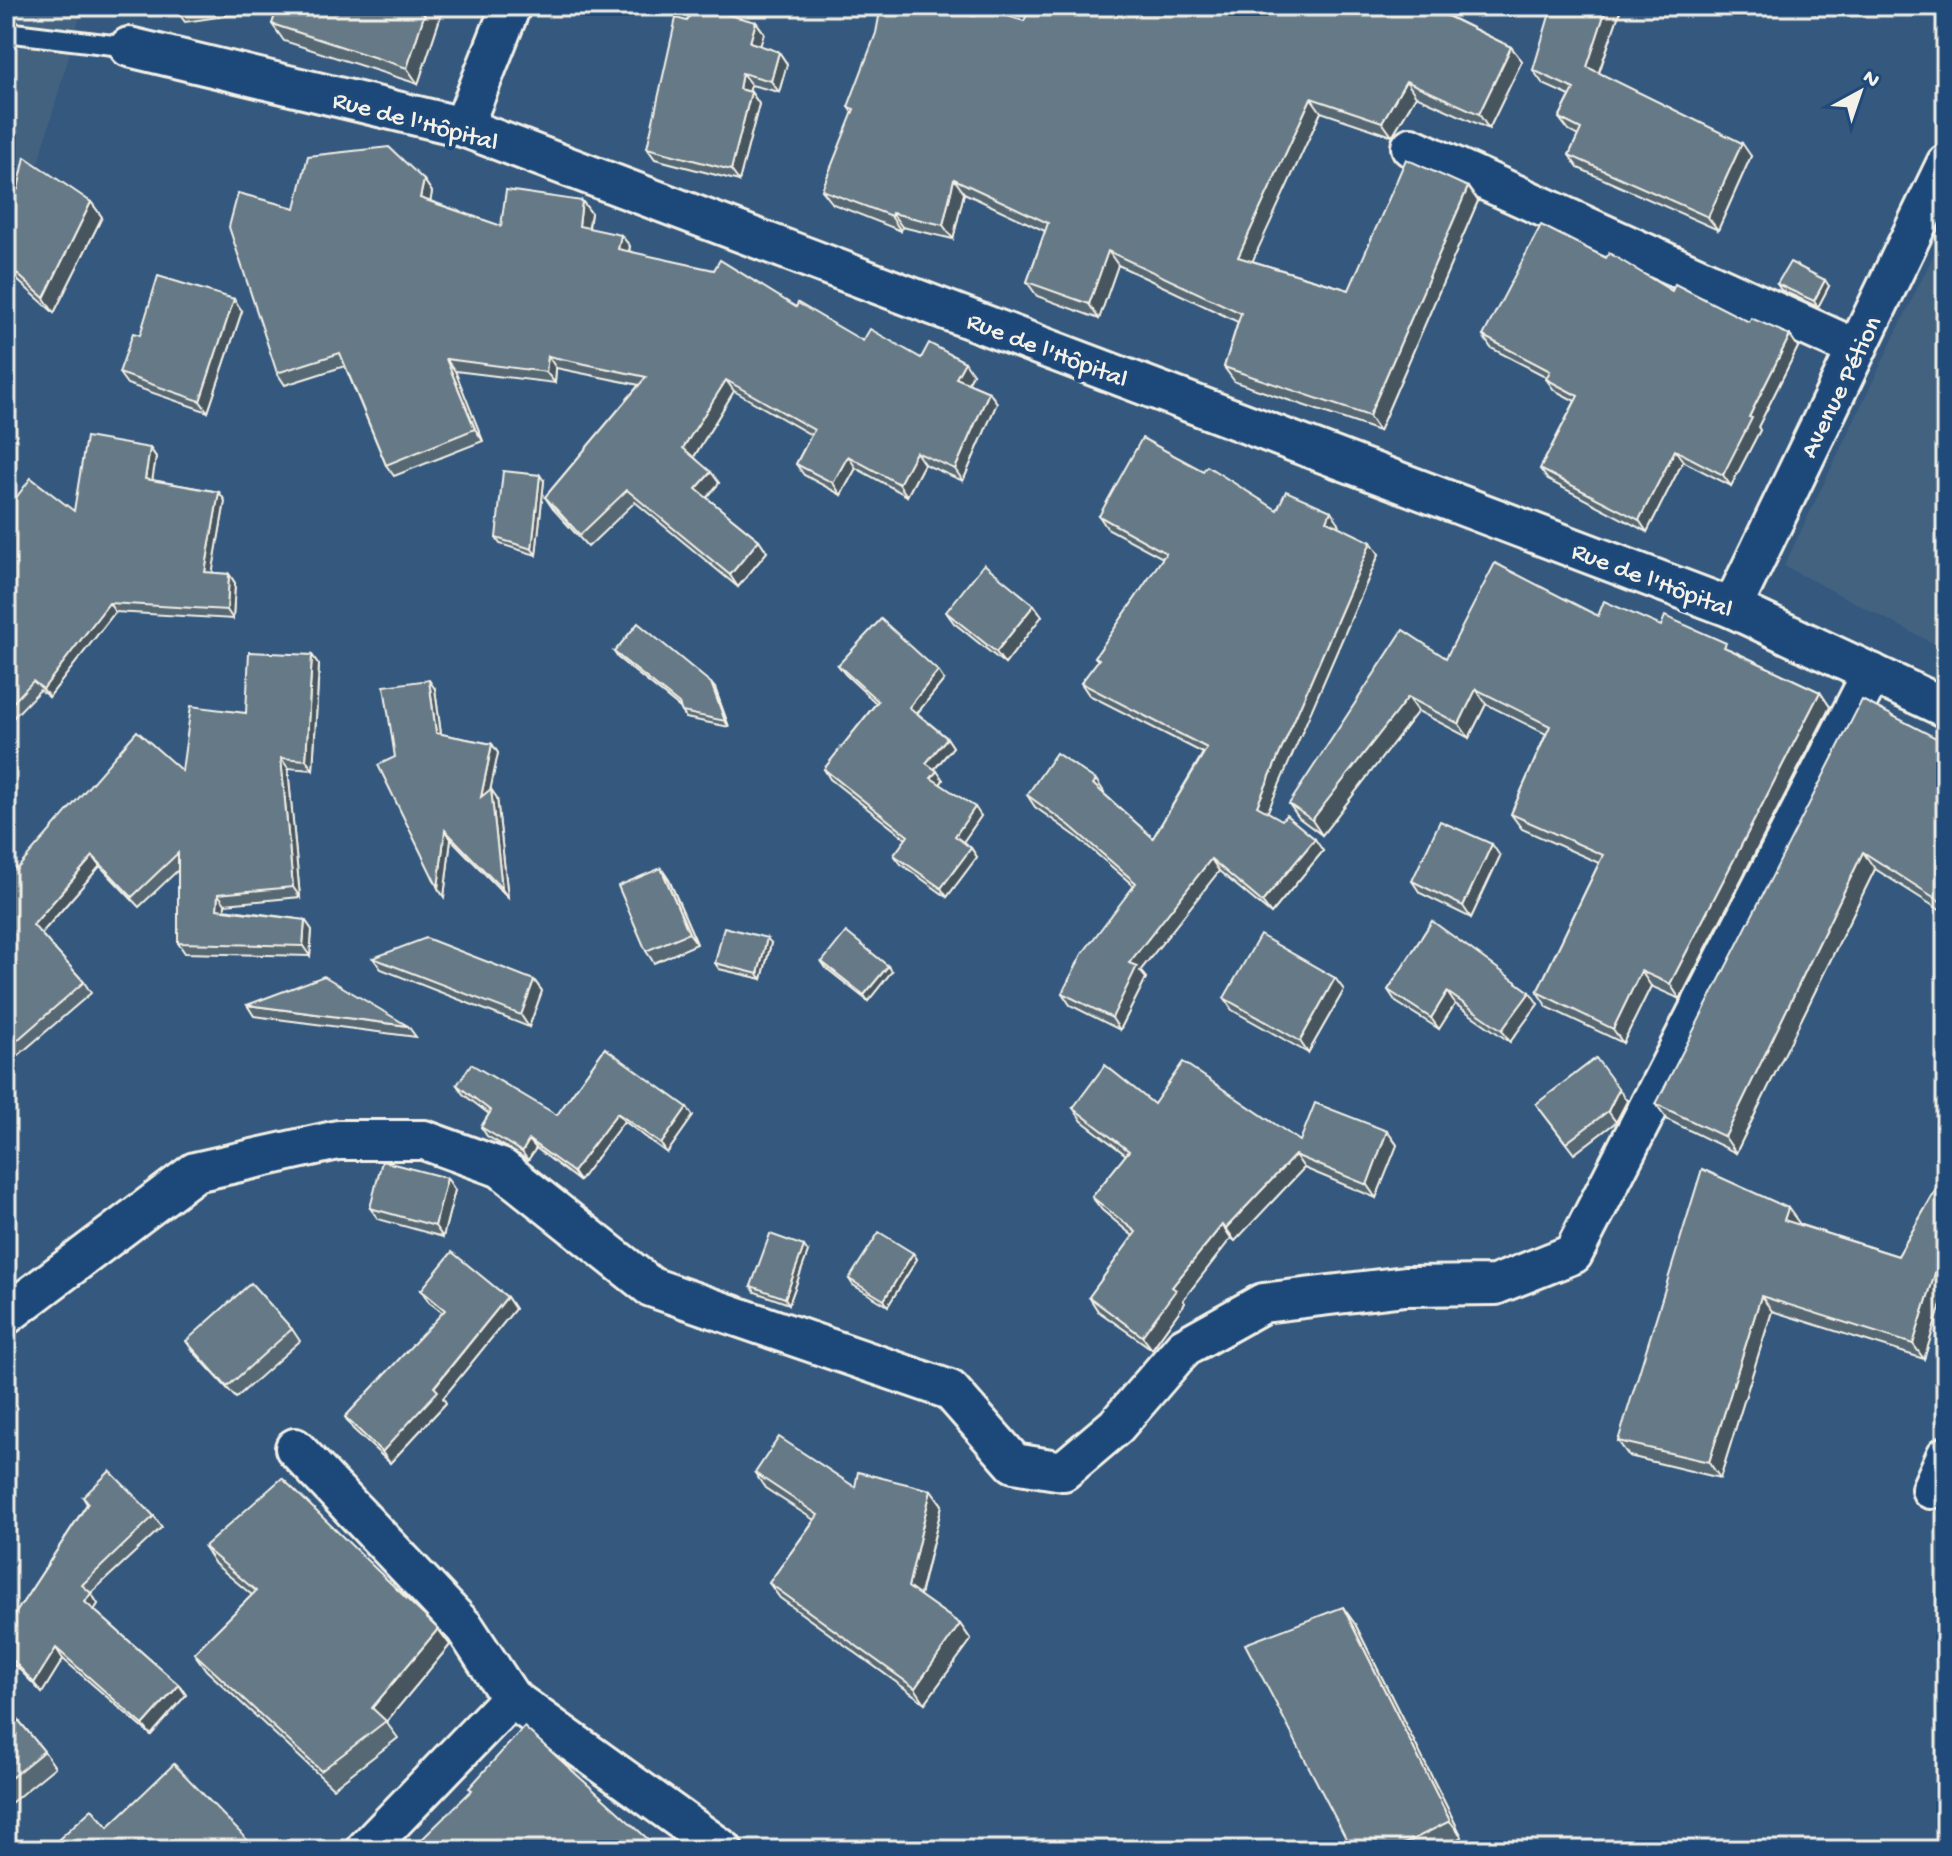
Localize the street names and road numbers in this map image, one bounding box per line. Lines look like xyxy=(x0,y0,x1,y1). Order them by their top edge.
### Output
street label: Rue de l'Hôpital xyxy=(329,86,501,160)
street label: Rue de l'Hôpital xyxy=(961,307,1131,397)
street label: Avenue Pétion xyxy=(1795,311,1891,464)
street label: Rue de l'Hôpital xyxy=(1566,537,1736,627)

